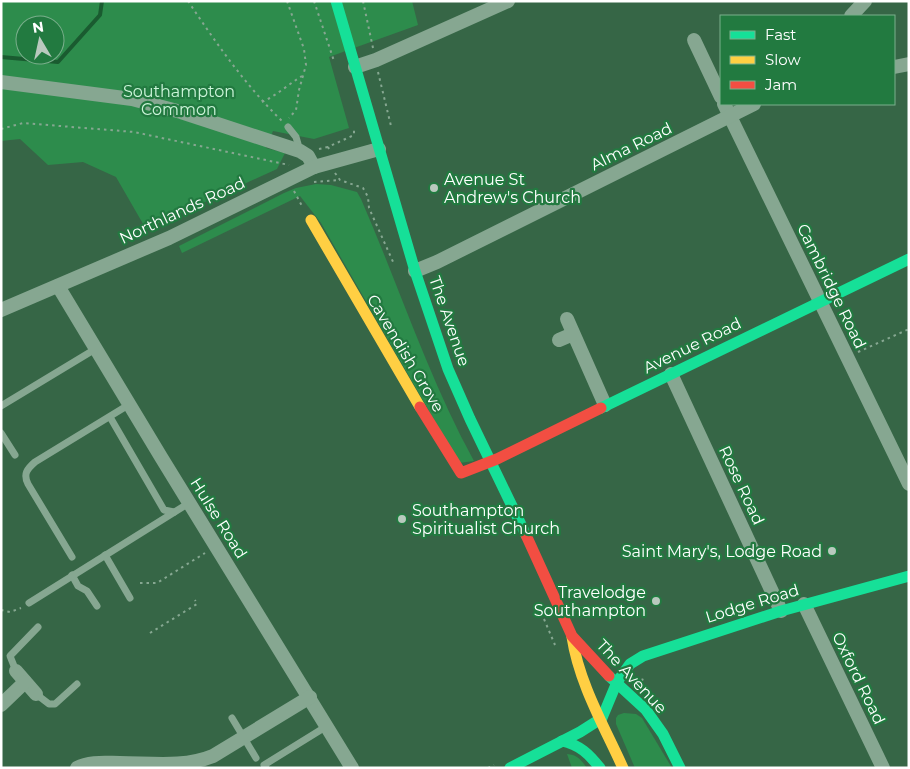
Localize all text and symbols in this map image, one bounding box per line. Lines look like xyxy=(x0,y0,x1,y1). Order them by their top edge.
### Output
north arrow xyxy=(15,15,65,65)
legend xyxy=(720,15,895,105)
text: N xyxy=(31,17,45,37)
text: Fast xyxy=(765,25,796,44)
text: Slow xyxy=(765,50,801,69)
text: Jam xyxy=(764,75,797,94)
park label: Southampton Common xyxy=(123,82,235,119)
street label: Alma Road xyxy=(587,119,675,174)
place label: Avenue St Andrew's Church xyxy=(444,170,581,207)
street label: Northlands Road xyxy=(116,173,248,248)
marker: Avenue St Andrew's Church xyxy=(428,182,440,194)
street label: Cambridge Road xyxy=(793,221,870,352)
street label: The Avenue xyxy=(425,274,474,369)
street label: Cavendish Grove xyxy=(363,291,448,416)
street label: Avenue Road xyxy=(640,314,744,377)
street label: Rose Road xyxy=(715,443,768,528)
street label: Hulse Road xyxy=(186,474,251,562)
place label: Southampton Spiritualist Church xyxy=(412,501,560,538)
marker: Southampton Spiritualist Church xyxy=(396,513,408,525)
place label: Saint Mary's, Lodge Road xyxy=(622,542,822,561)
marker: Saint Mary's, Lodge Road xyxy=(826,545,838,557)
street label: Lodge Road xyxy=(703,580,801,627)
place label: Travelodge Southampton xyxy=(534,583,646,620)
marker: Travelodge Southampton xyxy=(650,595,662,607)
street label: Oxford Road xyxy=(828,629,889,727)
street label: The Avenue xyxy=(593,635,671,717)

